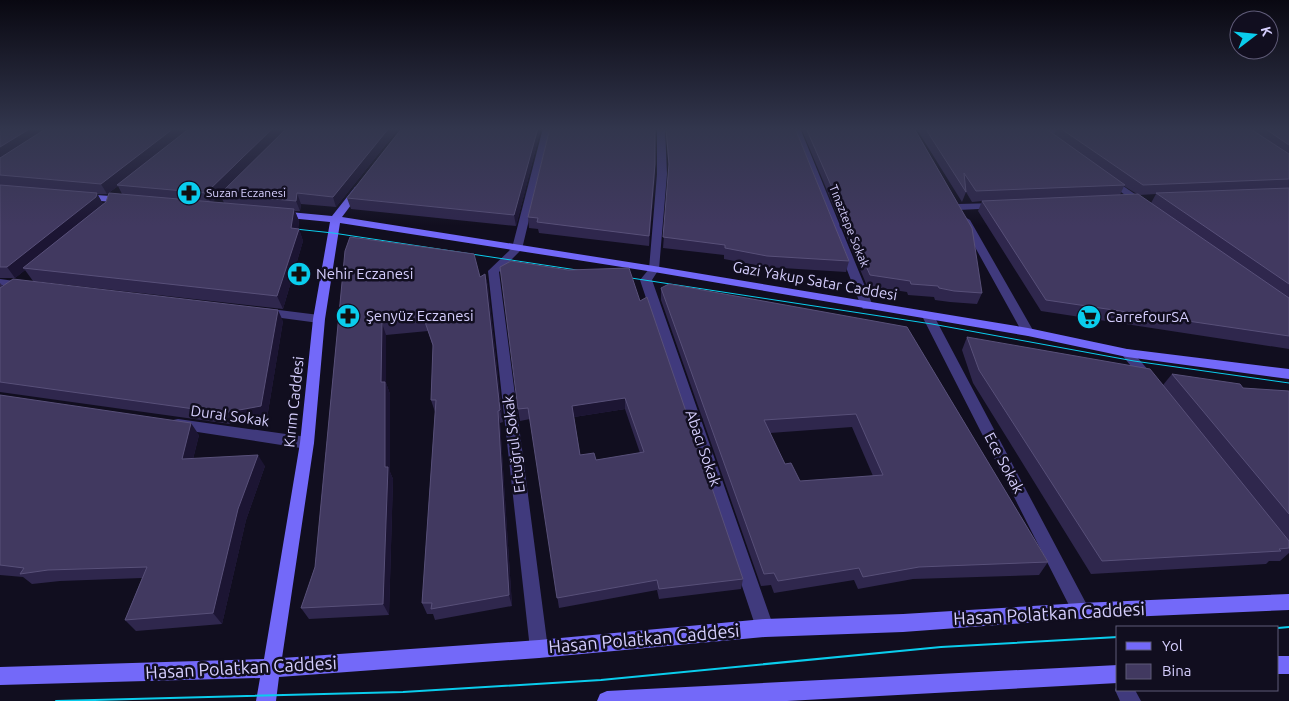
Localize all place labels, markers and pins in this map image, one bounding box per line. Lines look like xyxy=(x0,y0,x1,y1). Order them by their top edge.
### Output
pharmacy icon: Suzan Eczanesi xyxy=(176,180,202,206)
place label: Suzan Eczanesi xyxy=(206,186,286,199)
pharmacy icon: Nehir Eczanesi xyxy=(286,261,312,287)
place label: Nehir Eczanesi xyxy=(316,265,413,282)
pharmacy icon: Şenyüz Eczanesi xyxy=(335,303,361,329)
supermarket icon: CarrefourSA xyxy=(1076,304,1102,330)
place label: Şenyüz Eczanesi xyxy=(366,307,474,324)
place label: CarrefourSA xyxy=(1106,308,1189,325)

